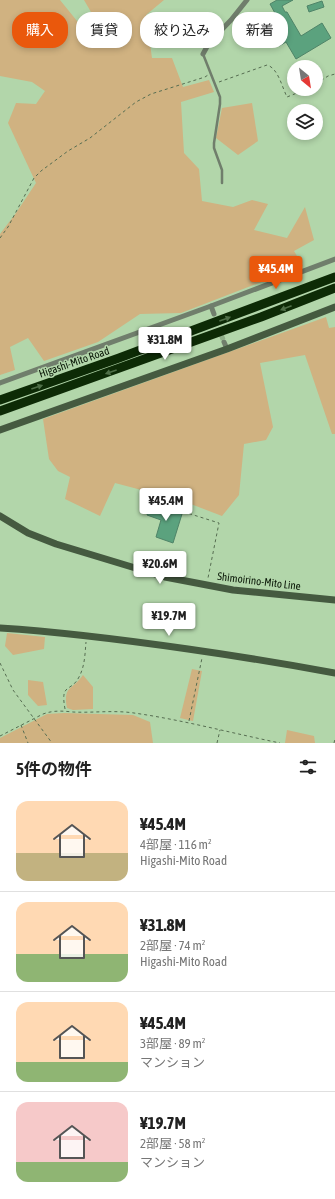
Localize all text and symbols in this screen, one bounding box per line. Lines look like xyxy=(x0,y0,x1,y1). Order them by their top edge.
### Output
chip: 購入 xyxy=(12,12,68,48)
chip: 賃貸 xyxy=(76,12,132,48)
chip: 絞り込み xyxy=(140,12,224,48)
chip: 新着 xyxy=(232,12,288,48)
north arrow xyxy=(287,60,323,96)
map controls xyxy=(287,60,323,140)
button: layers xyxy=(287,104,323,140)
pin: ¥45.4M xyxy=(243,256,309,290)
text: ¥45.4M xyxy=(258,261,294,276)
one-way arrow xyxy=(279,305,291,311)
one-way arrow xyxy=(219,316,231,322)
pin: ¥31.8M xyxy=(132,327,198,361)
text: ¥31.8M xyxy=(147,332,183,347)
street label: Higashi-Mito Road xyxy=(37,344,111,380)
one-way arrow xyxy=(105,369,117,375)
one-way arrow xyxy=(31,384,43,390)
pin: ¥45.4M xyxy=(133,488,199,522)
text: ¥45.4M xyxy=(148,493,184,508)
pin: ¥20.6M xyxy=(127,551,193,585)
text: ¥20.6M xyxy=(142,556,178,571)
street label: Shimoirino-Mito Line xyxy=(217,570,301,592)
pin: ¥19.7M xyxy=(136,603,202,637)
text: ¥19.7M xyxy=(151,608,187,623)
icon: filters xyxy=(297,756,319,778)
text: 5件の物件 xyxy=(16,759,92,779)
text: ¥45.4M xyxy=(140,814,186,834)
icon: home xyxy=(48,817,96,865)
text: 4部屋 · 116 m² xyxy=(140,837,212,852)
text: Higashi-Mito Road xyxy=(140,853,227,868)
text: ¥31.8M xyxy=(140,915,186,935)
icon: home xyxy=(48,918,96,966)
text: 2部屋 · 74 m² xyxy=(140,938,205,953)
text: Higashi-Mito Road xyxy=(140,954,227,969)
text: ¥45.4M xyxy=(140,1013,186,1033)
icon: home xyxy=(48,1018,96,1066)
text: 3部屋 · 89 m² xyxy=(140,1036,205,1051)
text: マンション xyxy=(140,1055,205,1070)
text: ¥19.7M xyxy=(140,1113,186,1133)
icon: home xyxy=(48,1118,96,1166)
text: 2部屋 · 58 m² xyxy=(140,1136,205,1151)
text: マンション xyxy=(140,1155,205,1170)

